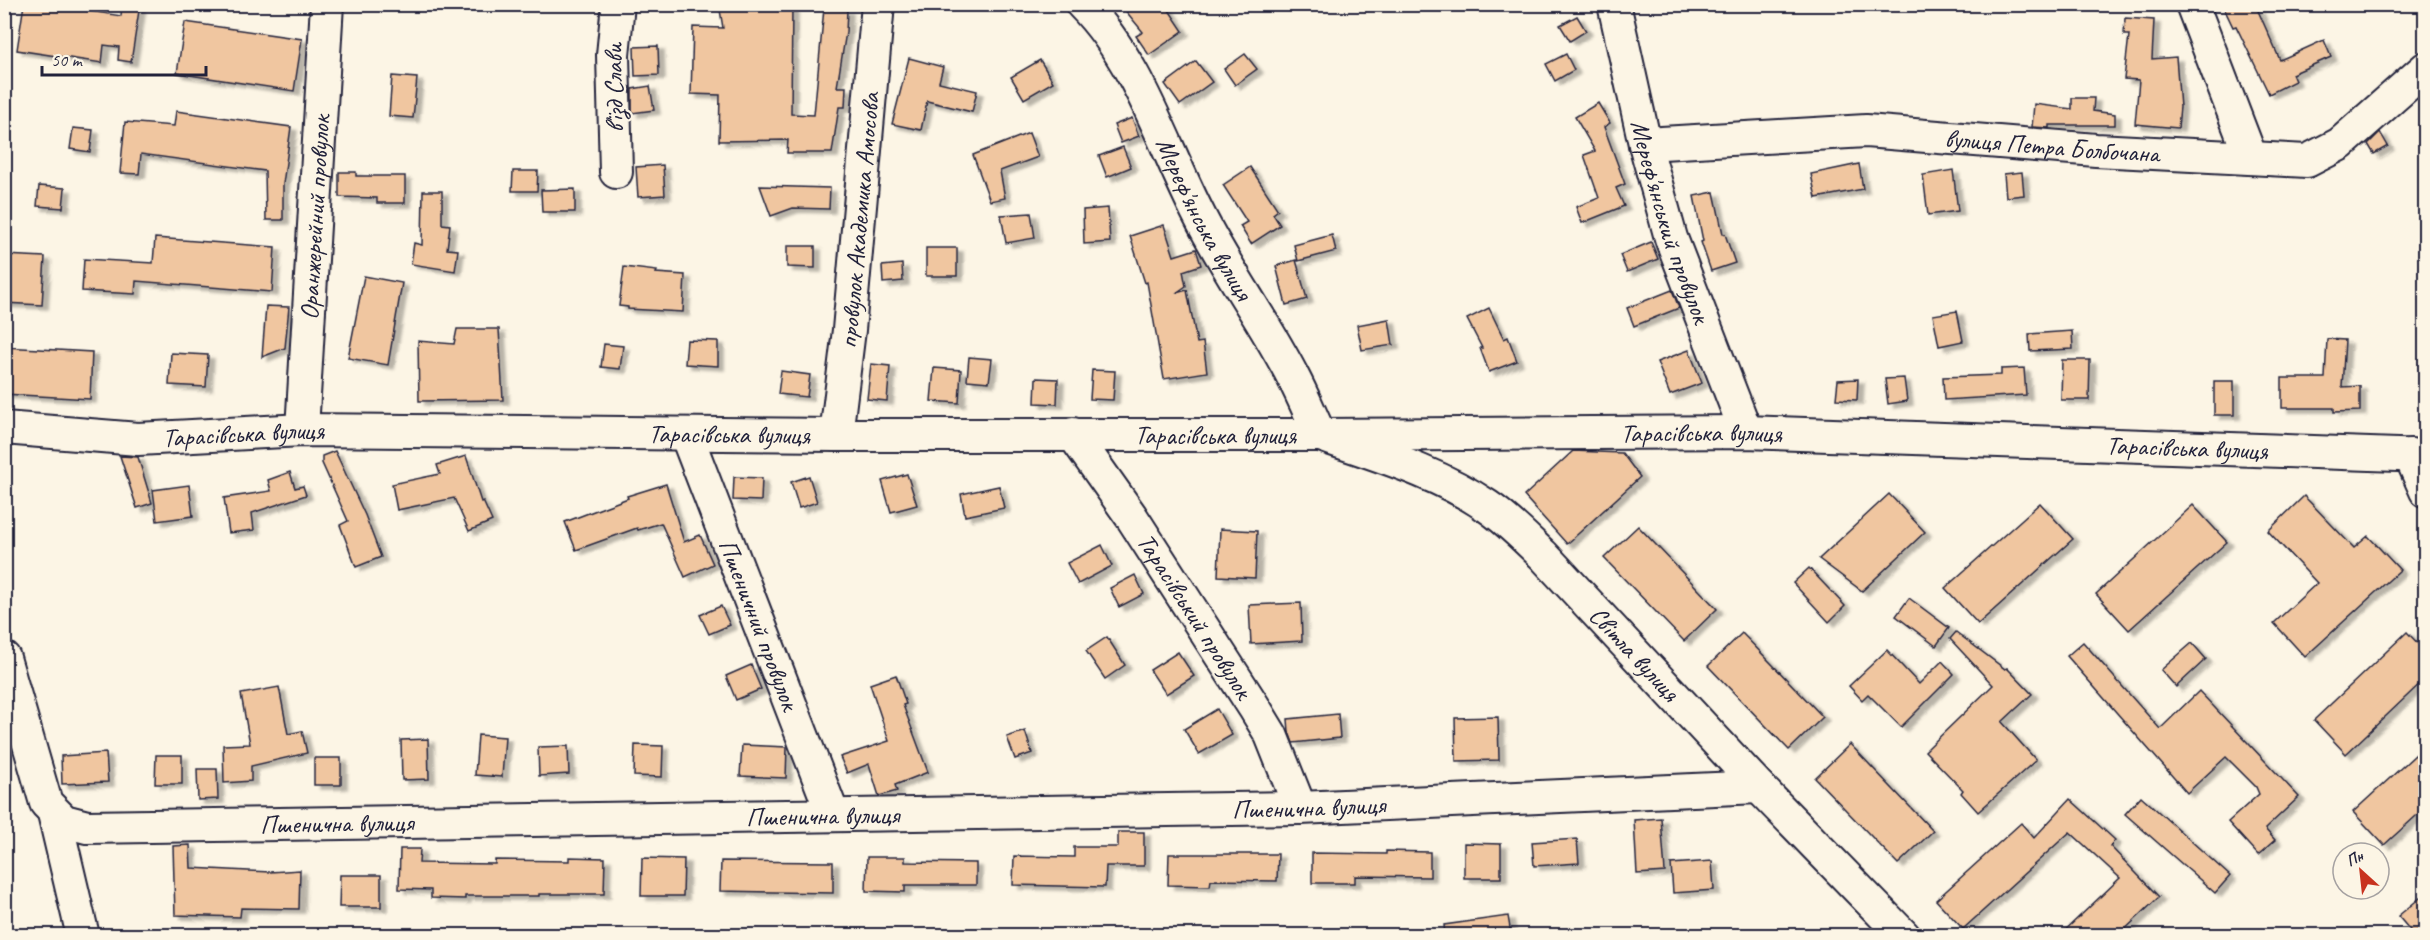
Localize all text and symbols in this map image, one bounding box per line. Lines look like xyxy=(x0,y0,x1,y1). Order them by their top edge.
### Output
scale bar xyxy=(42,39,206,77)
street label: в'їзд Слави xyxy=(597,42,632,133)
text: 50 m xyxy=(51,49,84,71)
street label: провулок Академика Амосова xyxy=(830,90,887,350)
street label: Оранжерейний провулок xyxy=(292,111,337,321)
street label: Мереф'янський провулок xyxy=(1624,117,1720,330)
street label: вулиця Петра Болбочана xyxy=(1944,121,2162,170)
street label: Мереф'янська вулиця xyxy=(1149,132,1262,308)
street label: Тарасівська вулиця xyxy=(162,413,326,454)
street label: Тарасівська вулиця xyxy=(1620,415,1784,450)
street label: Тарасівська вулиця xyxy=(648,417,812,451)
street label: Тарасівська вулиця xyxy=(1134,419,1298,452)
street label: Тарасівська вулиця xyxy=(2106,428,2270,467)
street label: Тарасівський провулок xyxy=(1130,527,1262,707)
street label: Пшеничний провулок xyxy=(712,534,808,717)
street label: Світла вулиця xyxy=(1582,599,1688,709)
street label: Пшенична вулиця xyxy=(1232,788,1388,826)
street label: Пшенична вулиця xyxy=(746,798,902,833)
street label: Пшенична вулиця xyxy=(260,805,416,841)
north arrow xyxy=(2331,841,2391,901)
text: Пн xyxy=(2343,845,2367,871)

